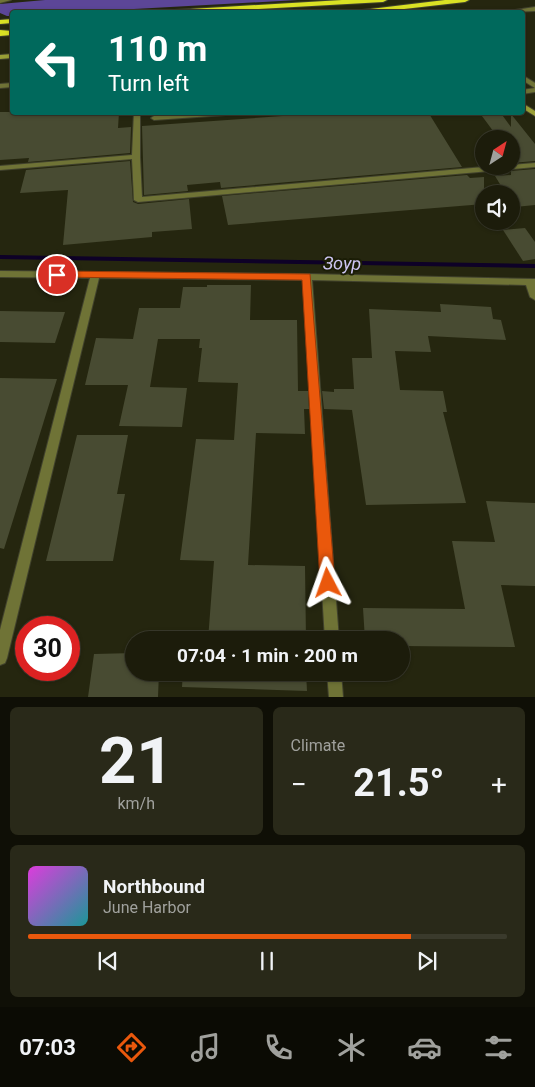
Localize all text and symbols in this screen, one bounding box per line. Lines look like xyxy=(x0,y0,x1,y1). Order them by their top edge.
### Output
text: 110 m xyxy=(108,29,207,70)
icon: left xyxy=(25,30,90,95)
text: Turn left xyxy=(108,71,189,96)
north arrow xyxy=(475,130,520,175)
map controls xyxy=(475,130,520,230)
button: sound xyxy=(475,185,520,230)
water label: Зоур xyxy=(323,252,361,274)
pin xyxy=(36,254,78,296)
icon: arrive xyxy=(43,261,71,289)
position arrow xyxy=(301,556,353,608)
speed limit sign: 30 xyxy=(15,616,80,681)
text: 07:04 · 1 min · 200 m xyxy=(177,644,358,667)
text: 21 xyxy=(99,723,174,799)
text: Climate xyxy=(291,736,345,755)
text: 21.5° xyxy=(353,761,444,805)
text: − xyxy=(291,768,307,801)
text: + xyxy=(491,768,507,801)
text: km/h xyxy=(117,794,155,813)
text: Northbound xyxy=(103,875,205,898)
text: June Harbor xyxy=(103,898,191,917)
icon: previous xyxy=(94,947,122,975)
icon: pause xyxy=(253,947,281,975)
icon: next xyxy=(413,947,441,975)
icon: directions xyxy=(114,1030,149,1065)
icon: music xyxy=(188,1030,223,1065)
icon: phone xyxy=(261,1030,296,1065)
icon: climate xyxy=(334,1030,369,1065)
icon: car xyxy=(407,1030,442,1065)
icon: filters xyxy=(481,1030,516,1065)
text: 07:03 xyxy=(19,1035,76,1060)

